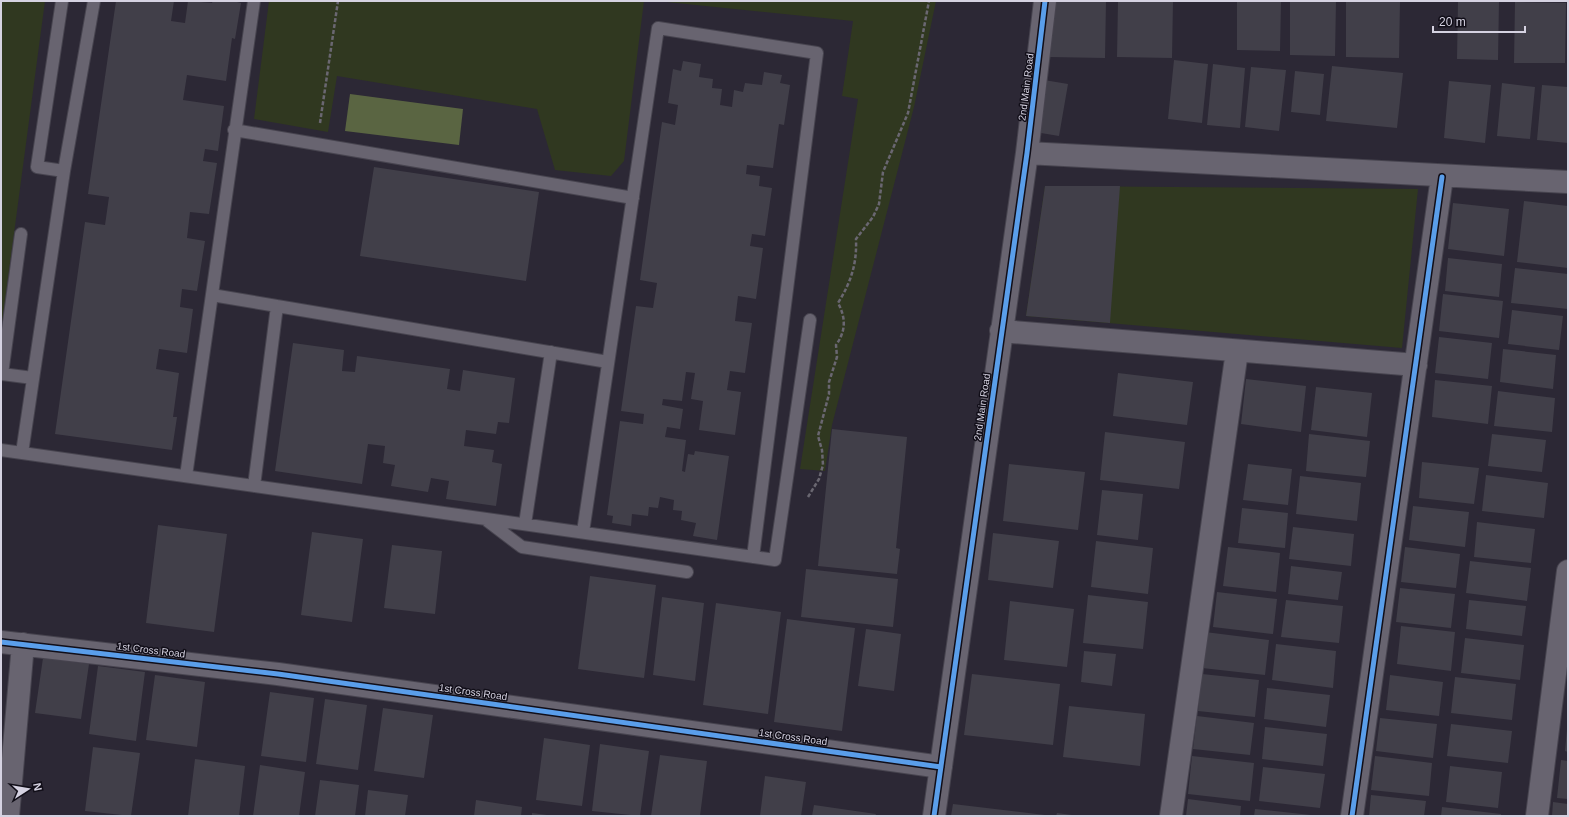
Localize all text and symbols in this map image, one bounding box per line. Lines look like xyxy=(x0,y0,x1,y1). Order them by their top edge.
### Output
scale bar xyxy=(1433,8,1525,34)
text: 20 m xyxy=(1439,15,1466,29)
street label: 2nd Main Road xyxy=(1016,53,1036,121)
street label: 2nd Main Road xyxy=(972,373,992,441)
street label: 1st Cross Road xyxy=(116,640,186,660)
street label: 1st Cross Road xyxy=(438,682,508,702)
street label: 1st Cross Road xyxy=(758,727,828,747)
north arrow xyxy=(8,769,48,809)
text: N xyxy=(31,782,44,792)

